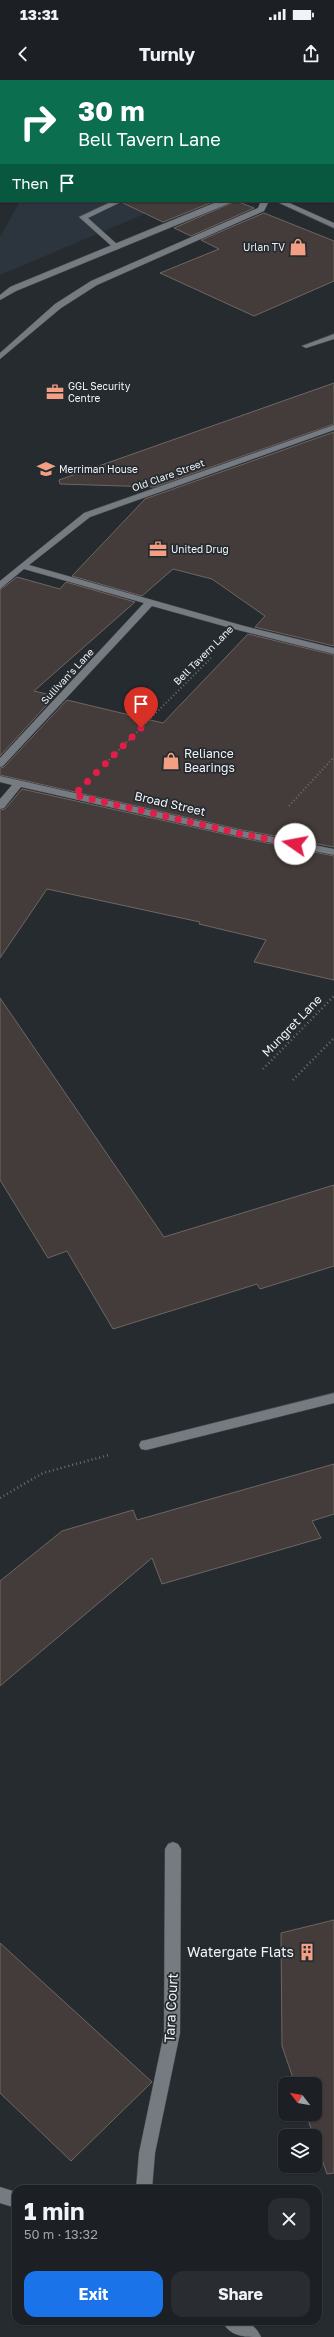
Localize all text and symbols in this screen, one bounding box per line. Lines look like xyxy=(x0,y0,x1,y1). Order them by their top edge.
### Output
text: 13:31 xyxy=(20,5,59,23)
icon: back xyxy=(12,43,34,65)
text: Turnly xyxy=(139,43,195,65)
icon: share xyxy=(300,43,322,65)
text: 30 m xyxy=(78,94,145,127)
icon: right xyxy=(12,96,64,148)
text: Bell Tavern Lane xyxy=(78,128,221,150)
icon: arrive xyxy=(56,172,78,194)
text: Then xyxy=(12,174,48,192)
shop icon: Urlan TV xyxy=(288,237,308,257)
place label: Urlan TV xyxy=(243,241,285,253)
place label: GGL Security Centre xyxy=(68,380,131,404)
office icon: GGL Security Centre xyxy=(45,382,65,402)
street label: Old Clare Street xyxy=(130,456,206,494)
school or university icon: Merriman House xyxy=(36,459,56,479)
place label: Merriman House xyxy=(59,463,138,475)
office icon: United Drug xyxy=(148,539,168,559)
place label: United Drug xyxy=(171,543,229,555)
street label: Bell Tavern Lane xyxy=(171,623,235,687)
street label: Sullivan's Lane xyxy=(38,645,96,706)
pin xyxy=(124,687,158,728)
icon: arrive xyxy=(130,693,152,715)
place label: Reliance Bearings xyxy=(184,746,235,775)
shop icon: Reliance Bearings xyxy=(161,751,181,771)
street label: Broad Street xyxy=(133,788,207,819)
position arrow xyxy=(274,823,316,865)
street label: Mungret Lane xyxy=(259,992,325,1060)
building icon: Watergate Flats xyxy=(297,1942,317,1962)
place label: Watergate Flats xyxy=(187,1943,294,1960)
street label: Tara Court xyxy=(160,1973,181,2043)
north arrow xyxy=(278,2077,322,2121)
map controls xyxy=(278,2077,322,2173)
button: layers xyxy=(278,2129,322,2173)
text: 1 min xyxy=(24,2196,84,2225)
button: close xyxy=(268,2198,310,2240)
text: 50 m · 13:32 xyxy=(24,2226,98,2242)
button: Exit xyxy=(24,2271,163,2317)
button: Share xyxy=(171,2271,310,2317)

